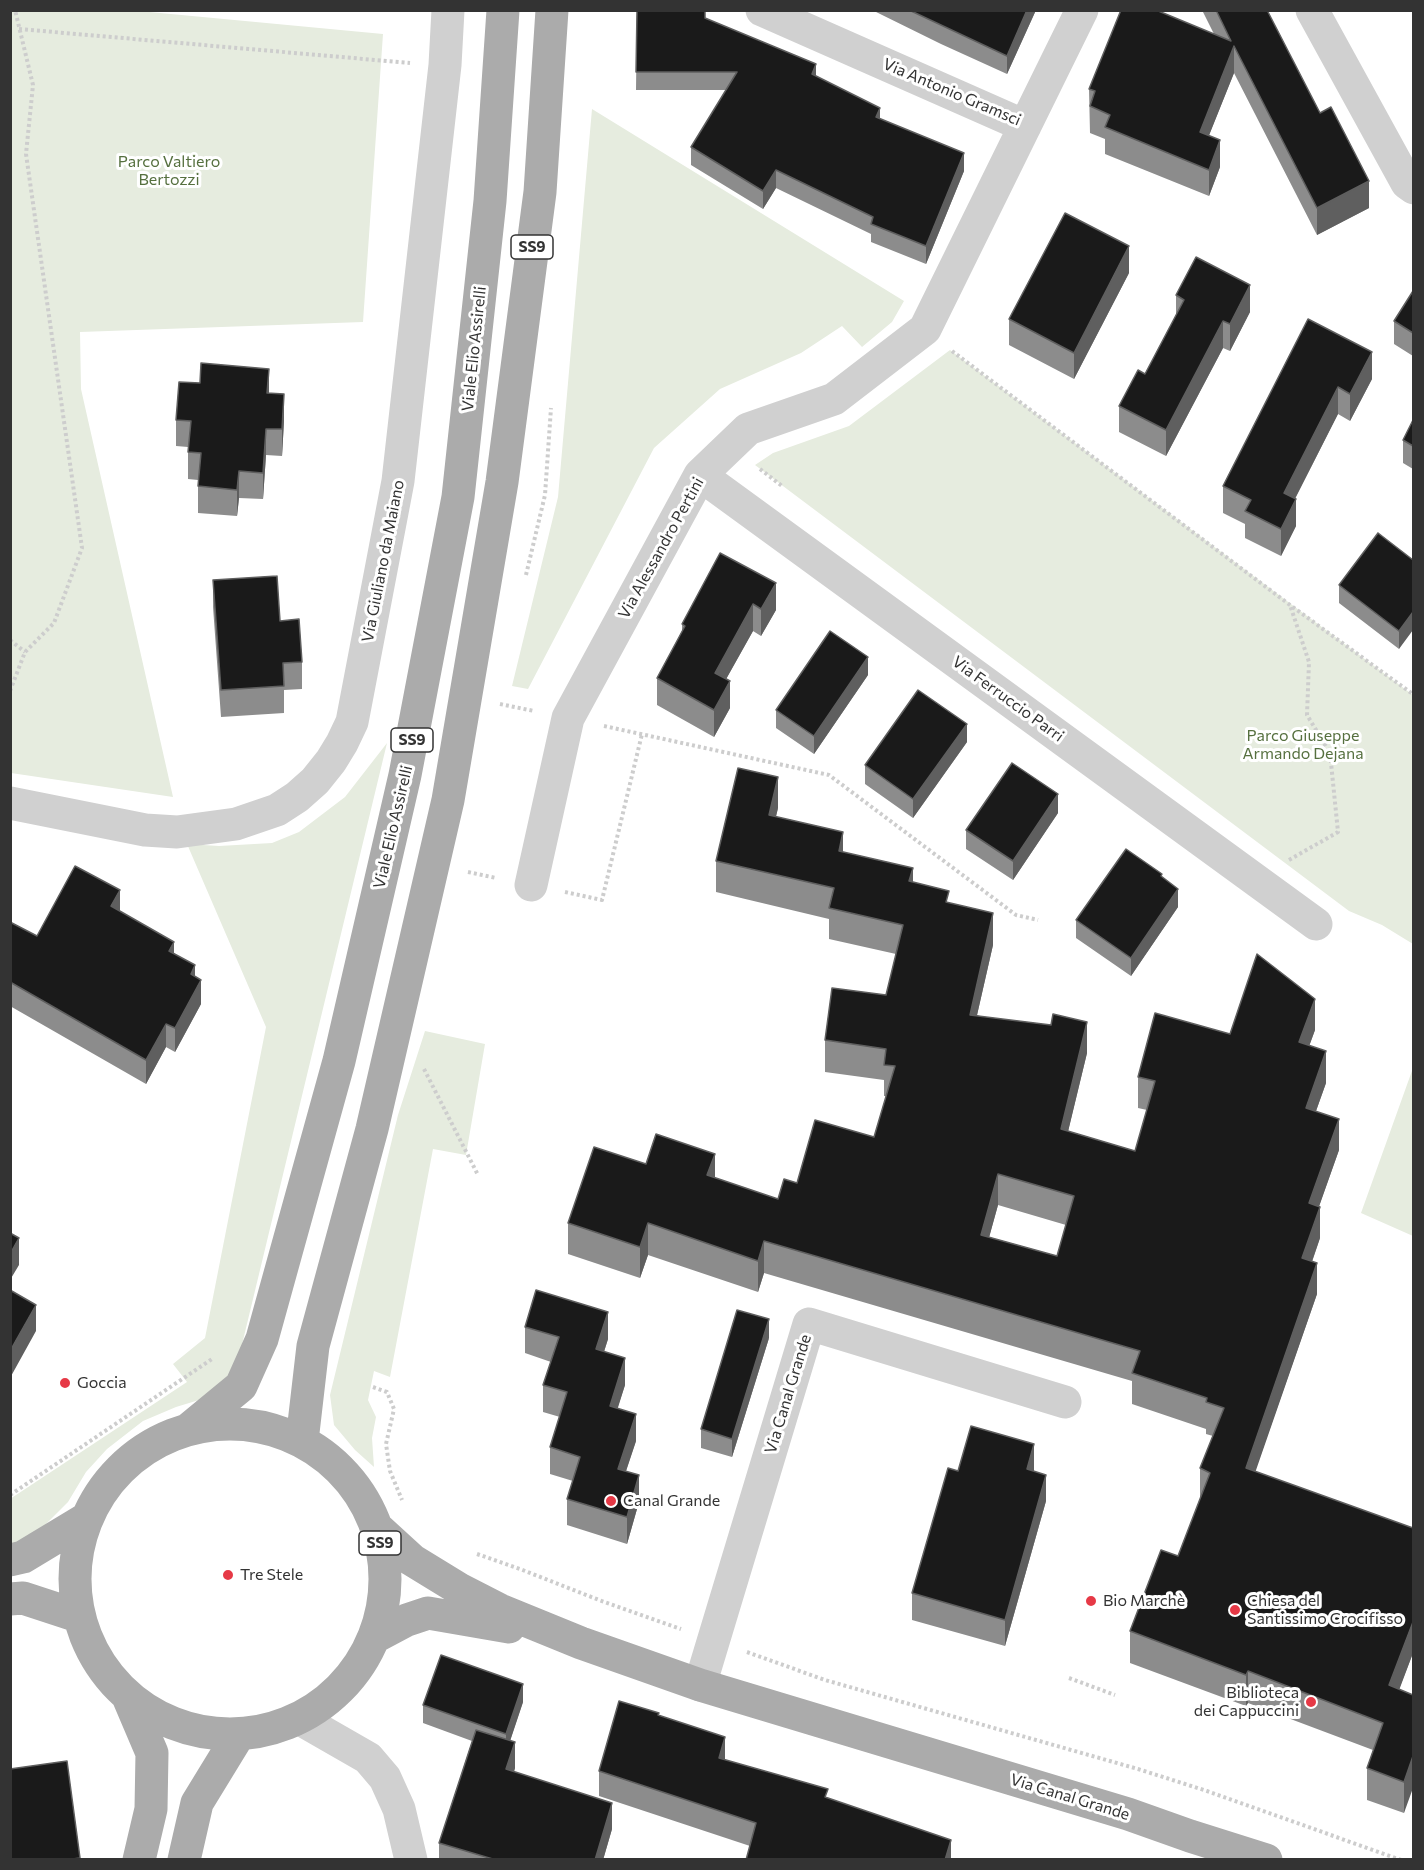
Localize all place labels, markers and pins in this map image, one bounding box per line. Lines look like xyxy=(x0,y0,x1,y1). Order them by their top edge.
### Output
place label: Goccia xyxy=(77,1373,127,1393)
marker: Goccia xyxy=(58,1376,72,1390)
place label: Canal Grande xyxy=(623,1491,720,1511)
marker: Canal Grande xyxy=(604,1494,618,1508)
place label: Tre Stele xyxy=(240,1565,303,1585)
marker: Tre Stele xyxy=(221,1568,235,1582)
place label: Bio Marchè xyxy=(1103,1591,1185,1611)
place label: Chiesa del Santissimo Crocifisso xyxy=(1247,1591,1403,1629)
marker: Bio Marchè xyxy=(1084,1594,1098,1608)
marker: Chiesa del Santissimo Crocifisso xyxy=(1228,1603,1242,1617)
place label: Biblioteca dei Cappuccini xyxy=(1194,1683,1299,1721)
marker: Biblioteca dei Cappuccini xyxy=(1304,1695,1318,1709)

